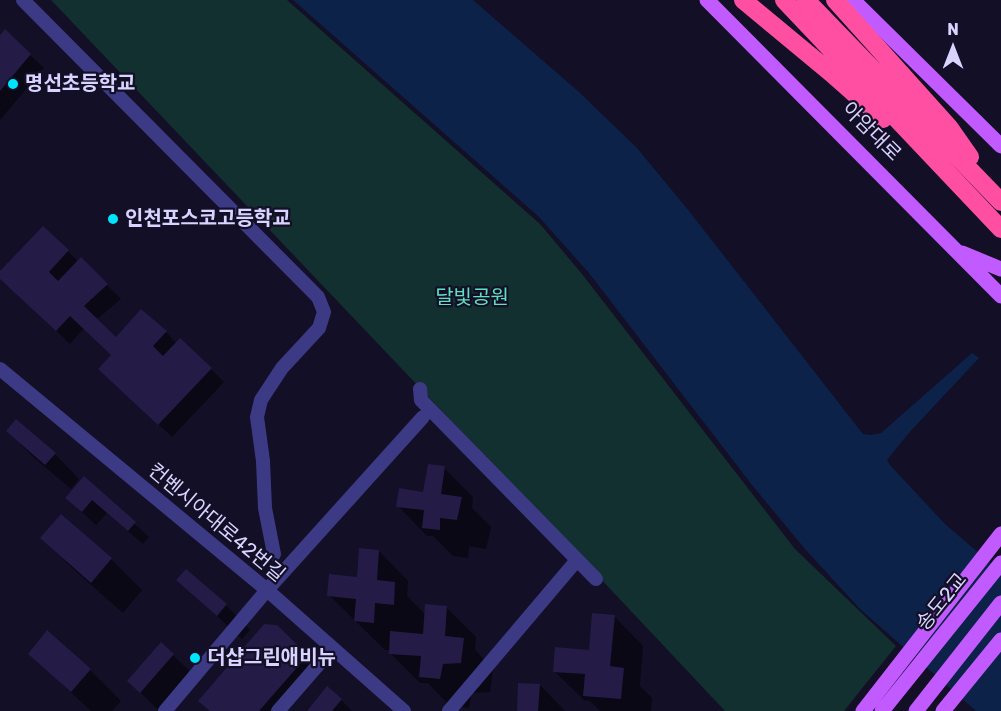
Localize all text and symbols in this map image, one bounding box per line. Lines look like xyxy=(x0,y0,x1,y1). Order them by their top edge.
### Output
north arrow xyxy=(923,18,983,78)
text: N xyxy=(947,20,959,39)
place label: 명선초등학교 xyxy=(25,72,135,96)
marker: 명선초등학교 xyxy=(6,77,20,91)
street label: 아암대로 xyxy=(836,97,906,167)
place label: 인천포스코고등학교 xyxy=(125,207,291,231)
marker: 인천포스코고등학교 xyxy=(106,212,120,226)
park label: 달빛공원 xyxy=(435,286,509,310)
street label: 컨벤시아대로42번길 xyxy=(143,459,289,587)
street label: 송도2교 xyxy=(912,568,972,636)
place label: 더샵그린애비뉴 xyxy=(207,646,336,670)
marker: 더샵그린애비뉴 xyxy=(188,651,202,665)

